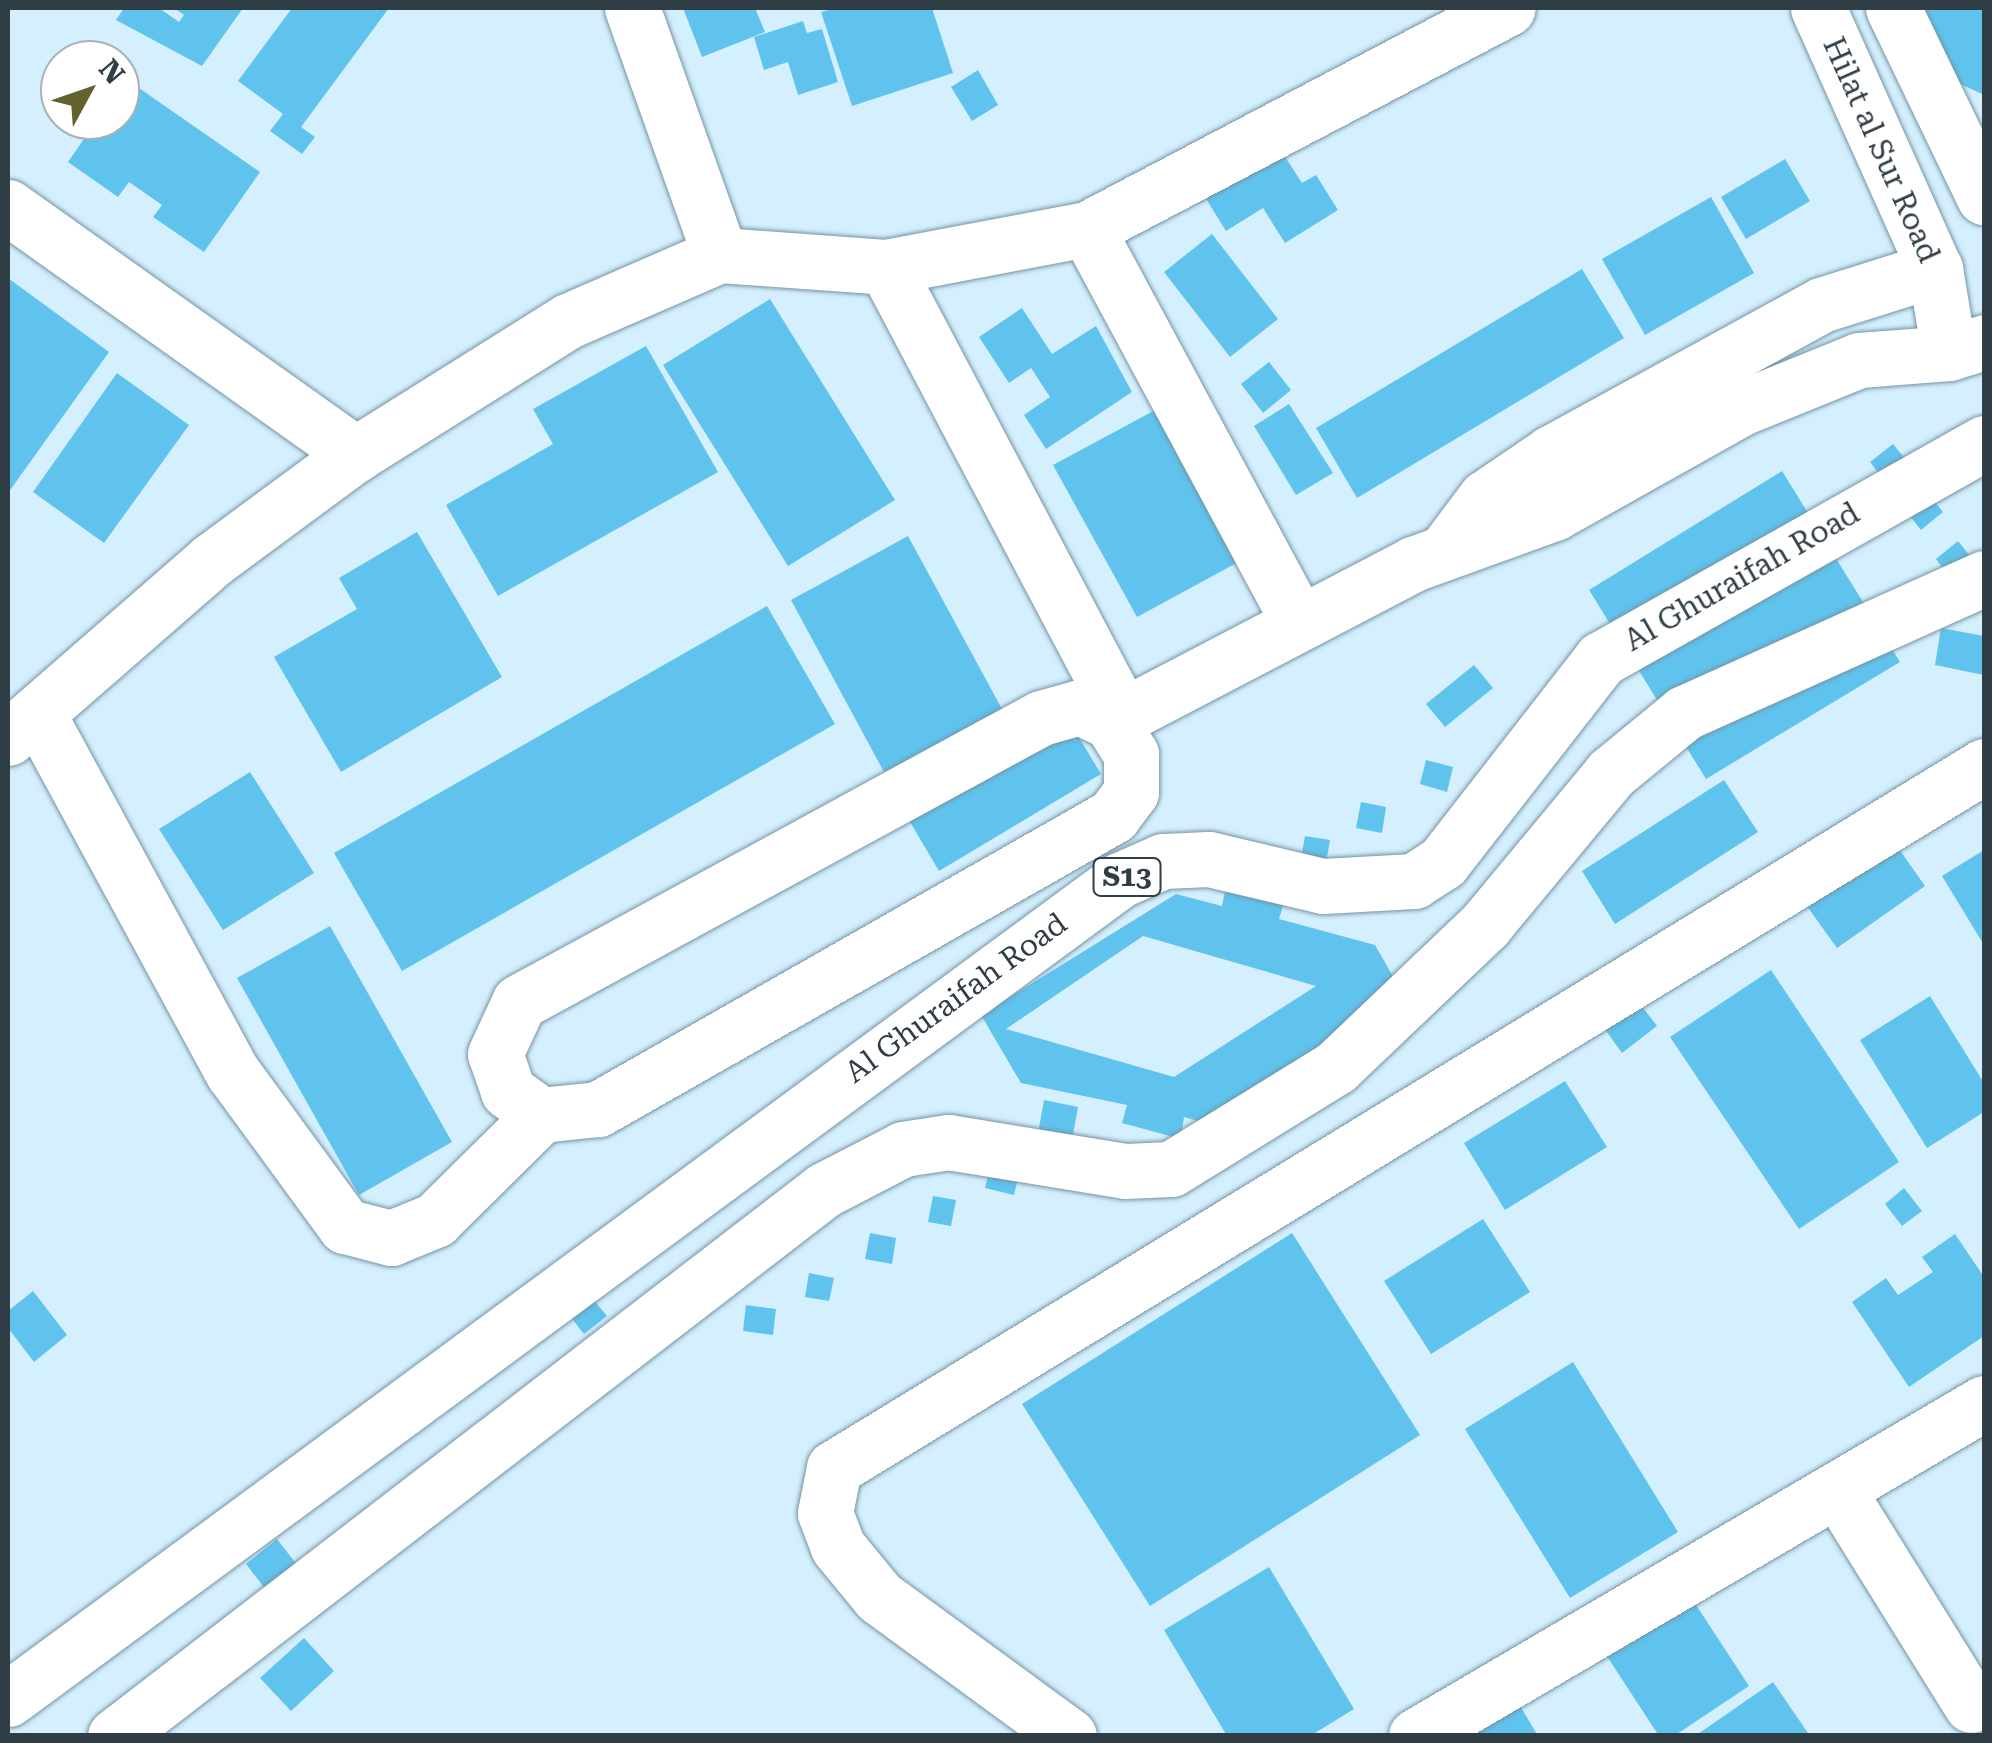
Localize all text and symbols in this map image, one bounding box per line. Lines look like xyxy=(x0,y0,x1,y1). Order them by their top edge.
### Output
street label: Hilat al Sur Road xyxy=(1815,32,1947,268)
north arrow xyxy=(40,40,140,140)
text: N xyxy=(92,53,131,91)
street label: Al Ghuraifah Road xyxy=(1618,495,1866,659)
road number: S13 xyxy=(1092,854,1162,900)
street label: Al Ghuraifah Road xyxy=(838,905,1074,1091)

